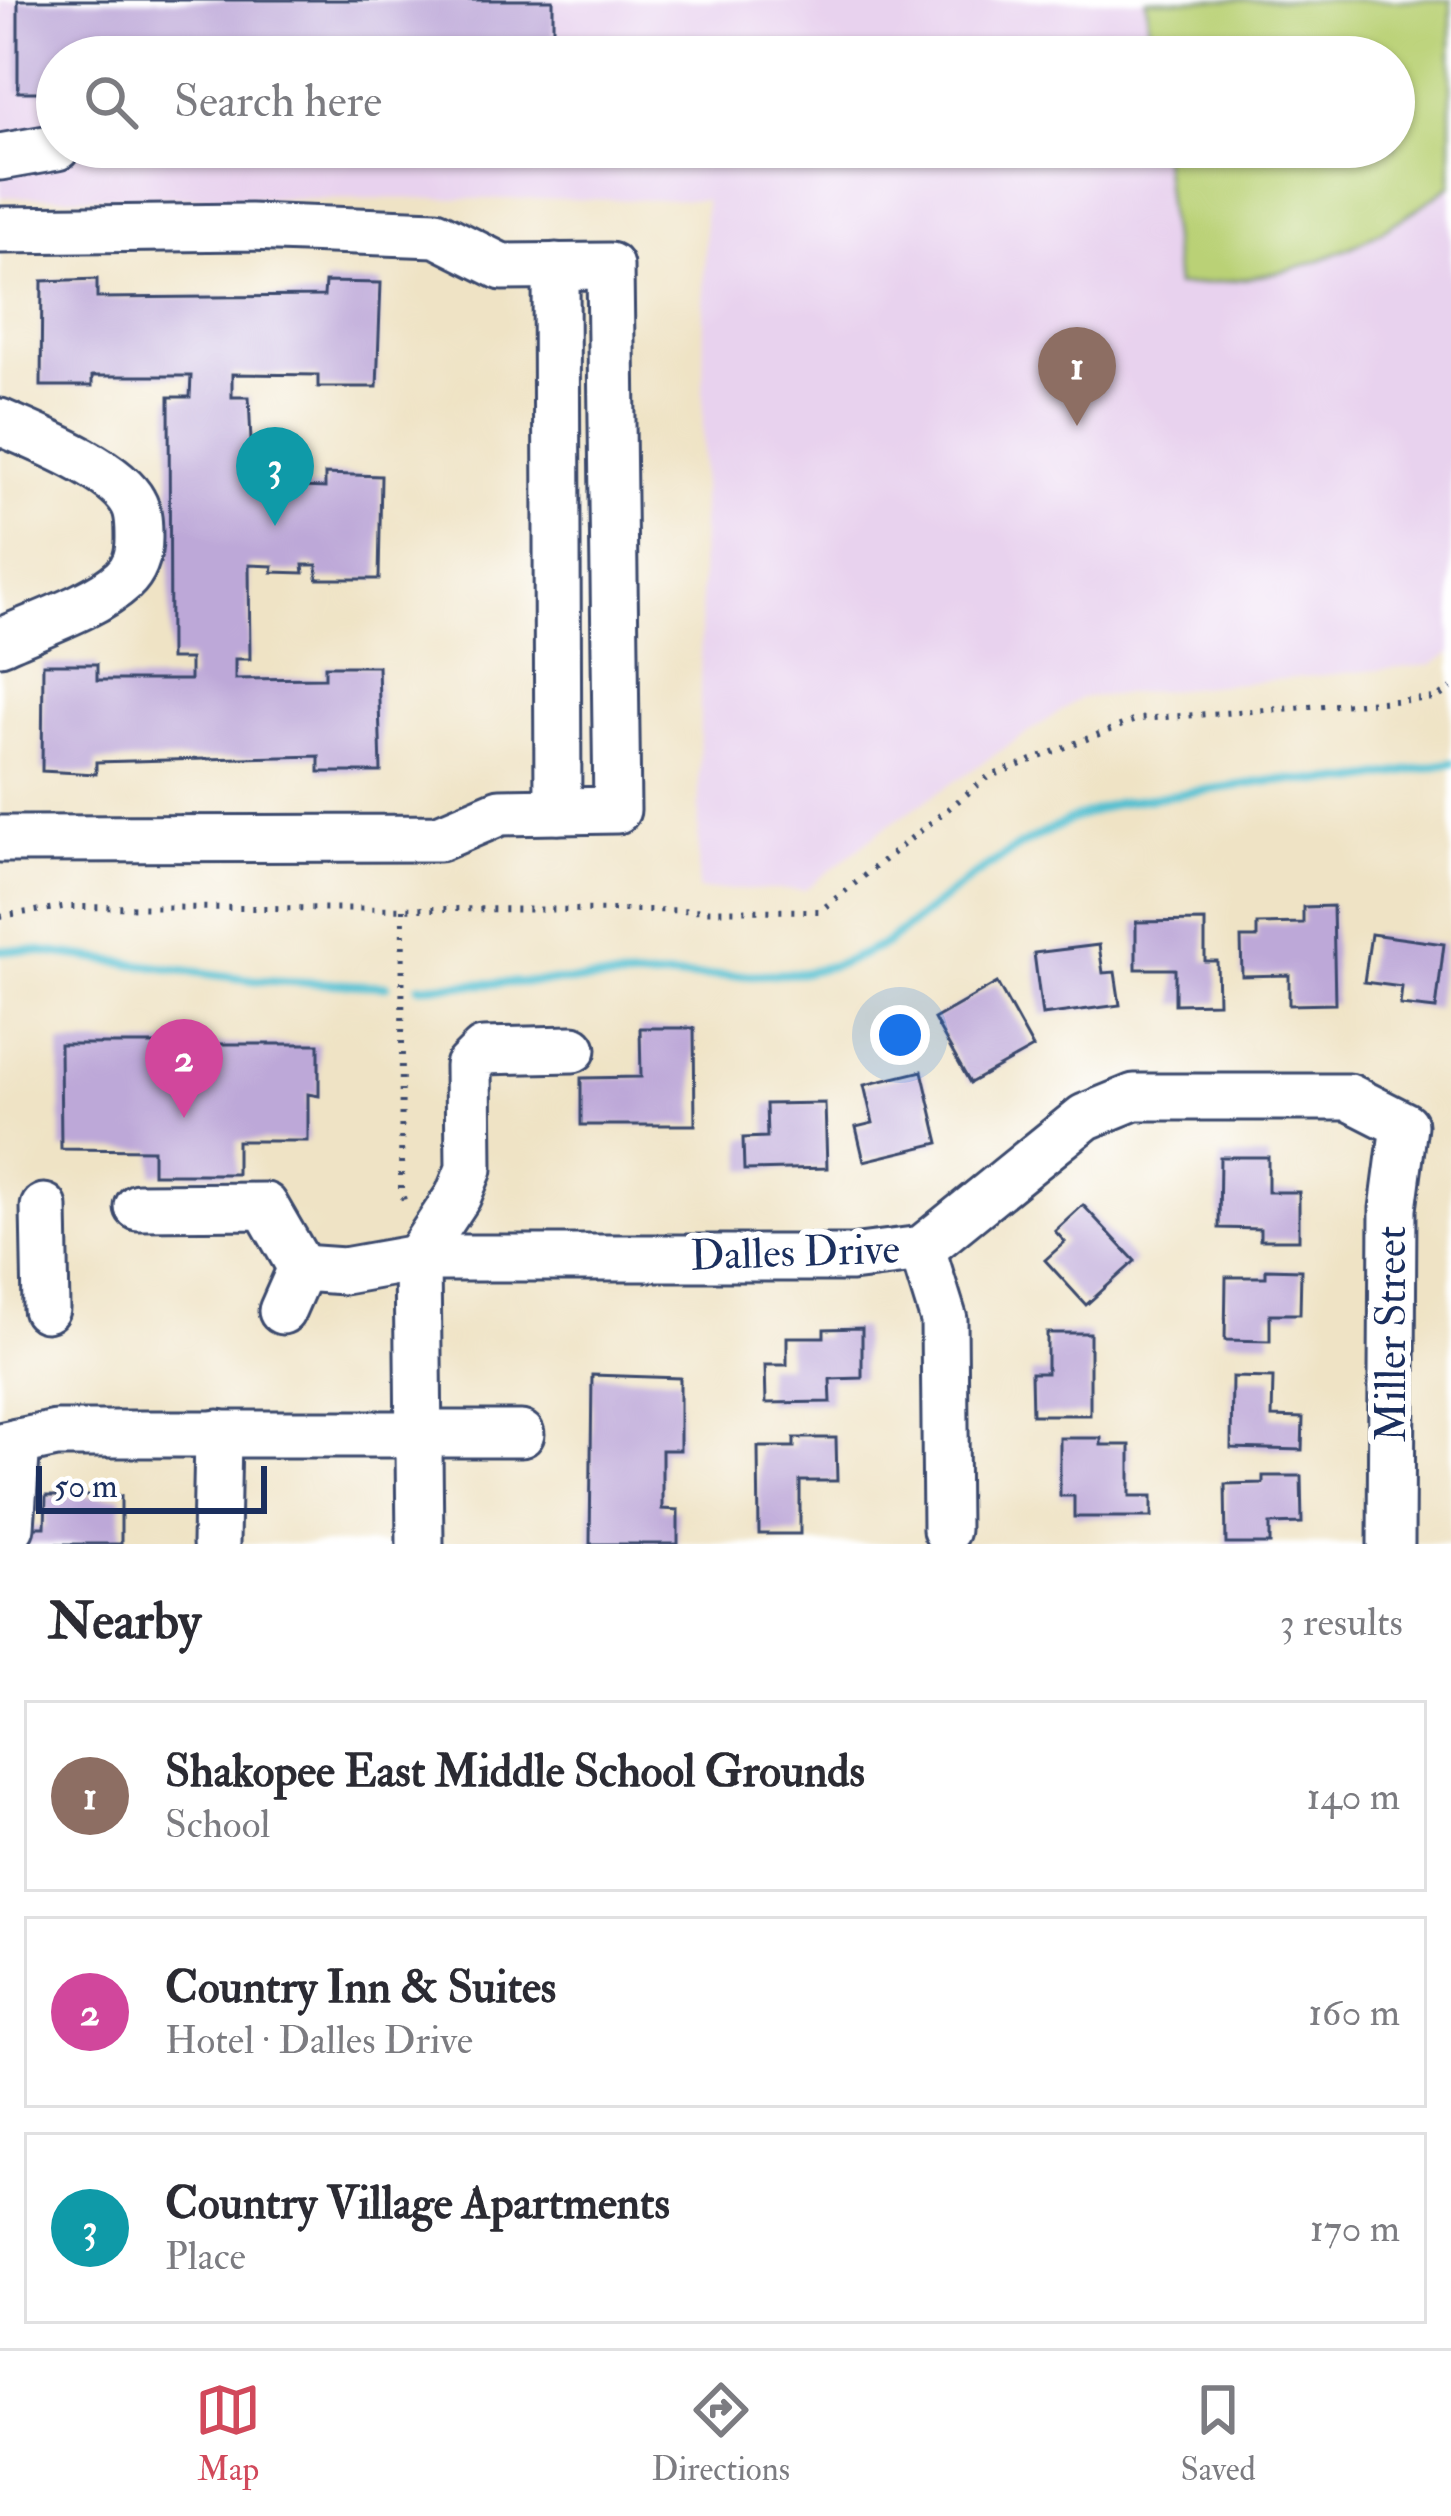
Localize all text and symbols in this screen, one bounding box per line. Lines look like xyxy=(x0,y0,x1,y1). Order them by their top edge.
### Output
search box xyxy=(36,36,1415,168)
icon: search xyxy=(78,69,144,135)
text: Search here xyxy=(174,74,382,130)
pin: 1 xyxy=(1038,327,1116,426)
pin: 3 xyxy=(236,427,314,526)
your location xyxy=(870,1005,930,1065)
pin: 2 xyxy=(145,1019,223,1118)
street label: Dalles Drive xyxy=(689,1223,901,1283)
street label: Miller Street xyxy=(1366,1226,1418,1442)
scale bar xyxy=(36,1460,267,1513)
text: 50 m xyxy=(54,1466,118,1507)
text: Nearby xyxy=(48,1590,201,1654)
text: 3 results xyxy=(1280,1598,1403,1647)
text: Shakopee East Middle School Grounds xyxy=(165,1744,865,1800)
text: 1 xyxy=(83,1772,97,1821)
text: 140 m xyxy=(1307,1772,1400,1821)
text: School xyxy=(165,1800,270,1849)
text: Country Inn & Suites xyxy=(165,1960,556,2016)
text: 2 xyxy=(80,1988,100,2037)
text: 160 m xyxy=(1308,1988,1400,2037)
text: Hotel · Dalles Drive xyxy=(165,2016,473,2065)
text: Country Village Apartments xyxy=(165,2176,670,2232)
text: 3 xyxy=(83,2204,97,2253)
text: 170 m xyxy=(1310,2204,1400,2253)
text: Place xyxy=(165,2232,246,2281)
tab: Map xyxy=(195,2377,261,2490)
tab: Directions xyxy=(652,2377,790,2490)
tab: Saved xyxy=(1180,2377,1256,2490)

